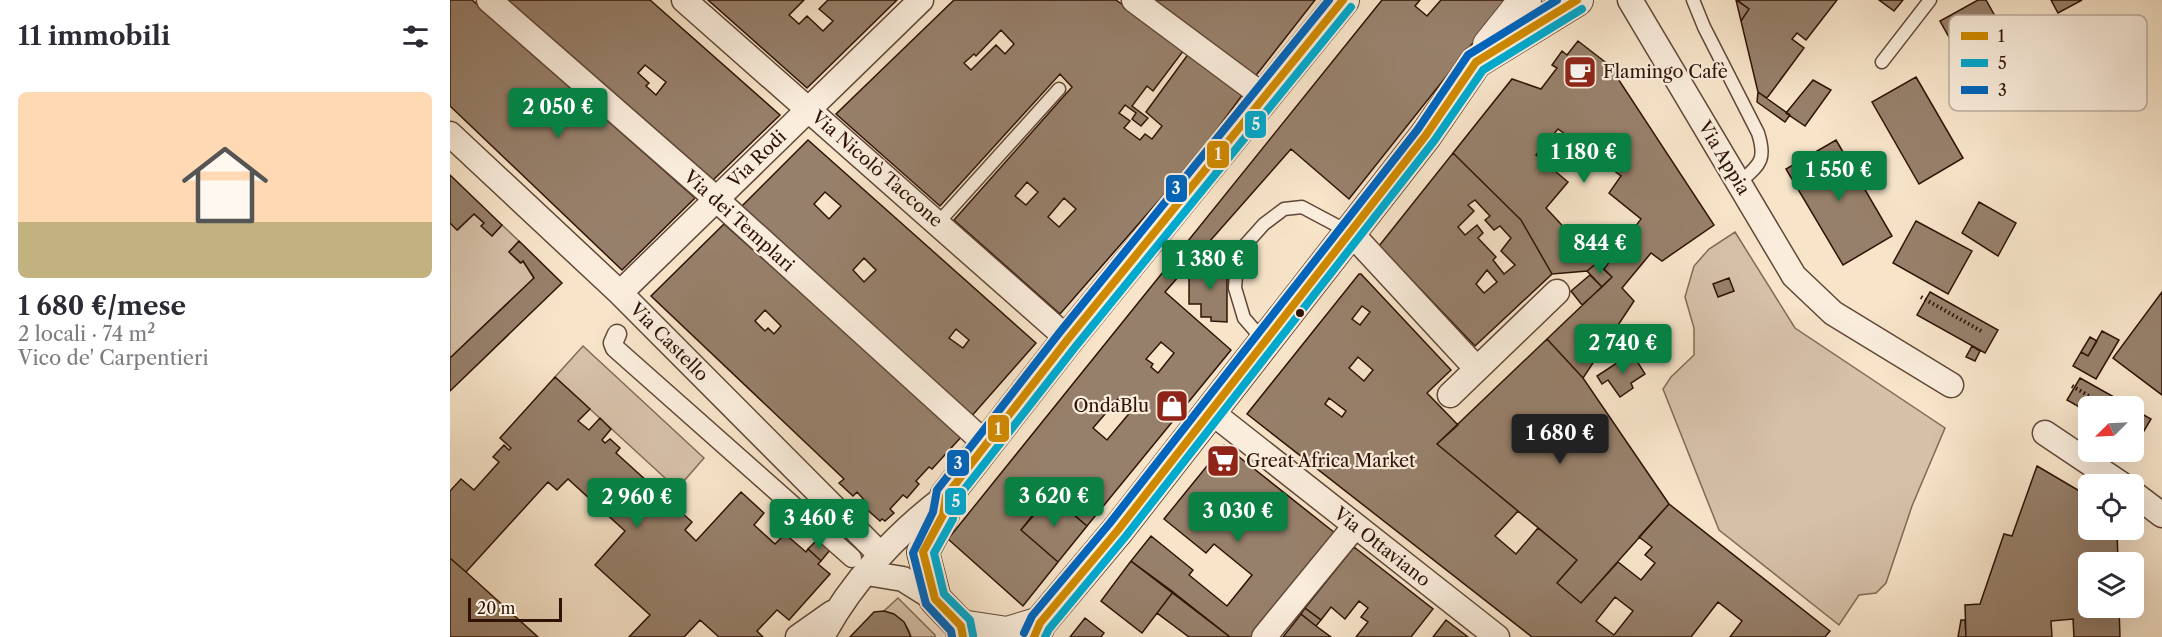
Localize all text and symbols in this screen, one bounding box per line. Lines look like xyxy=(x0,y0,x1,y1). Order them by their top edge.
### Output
legend xyxy=(1949,15,2147,111)
text: 11 immobili xyxy=(18,20,170,52)
icon: filters xyxy=(399,20,432,53)
text: 1 xyxy=(1998,26,2005,46)
text: 5 xyxy=(1998,53,2007,73)
cafe icon: Flamingo Cafè xyxy=(1562,54,1598,90)
place label: Flamingo Cafè xyxy=(1603,61,1728,83)
text: 3 xyxy=(1998,80,2007,100)
pin: 2 050 € xyxy=(503,88,613,139)
text: 2 050 € xyxy=(522,95,594,119)
street label: Via Nicolò Taccone xyxy=(806,105,947,232)
line badge: 5 xyxy=(1244,110,1267,139)
text: 5 xyxy=(1252,114,1261,134)
street label: Via Appia xyxy=(1693,116,1755,199)
street label: Via Rodi xyxy=(722,125,791,193)
icon: home xyxy=(171,131,279,239)
pin: 1 180 € xyxy=(1529,133,1639,184)
line badge: 1 xyxy=(1206,140,1230,169)
text: 1 180 € xyxy=(1551,140,1617,164)
text: 1 xyxy=(1214,144,1222,164)
pin: 1 550 € xyxy=(1784,151,1894,202)
text: 1 550 € xyxy=(1806,158,1872,182)
street label: Via dei Templari xyxy=(679,165,799,277)
line badge: 3 xyxy=(1165,174,1188,203)
text: 3 xyxy=(1171,178,1181,198)
pin: 844 € xyxy=(1558,224,1642,275)
text: 844 € xyxy=(1573,231,1627,255)
pin: 1 380 € xyxy=(1155,240,1265,291)
text: 1 380 € xyxy=(1176,247,1244,271)
text: 1 680 €/mese xyxy=(18,290,186,322)
street label: Via Castello xyxy=(625,298,713,386)
unlabelled marker xyxy=(1294,307,1306,319)
text: 2 locali · 74 m² xyxy=(18,322,155,346)
pin: 2 740 € xyxy=(1568,324,1678,375)
text: 2 740 € xyxy=(1589,331,1657,355)
text: Vico de' Carpentieri xyxy=(18,346,209,370)
shop icon: OndaBlu xyxy=(1154,388,1190,424)
place label: OndaBlu xyxy=(1073,395,1149,417)
north arrow xyxy=(2078,396,2144,462)
map controls xyxy=(2078,396,2144,618)
line badge: 1 xyxy=(987,414,1010,443)
pin: 1 680 € xyxy=(1505,414,1615,465)
text: 1 xyxy=(994,419,1002,439)
text: 1 680 € xyxy=(1526,421,1594,445)
supermarket icon: Great Africa Market xyxy=(1205,443,1241,479)
line badge: 3 xyxy=(946,449,970,477)
place label: Great Africa Market xyxy=(1246,450,1416,472)
text: 3 xyxy=(953,453,963,473)
button: locate xyxy=(2078,474,2144,540)
pin: 3 620 € xyxy=(999,477,1109,528)
pin: 2 960 € xyxy=(582,478,692,529)
text: 3 620 € xyxy=(1019,484,1089,508)
text: 2 960 € xyxy=(601,485,673,509)
line badge: 5 xyxy=(944,487,967,516)
text: 5 xyxy=(952,491,961,511)
pin: 3 030 € xyxy=(1183,492,1293,543)
pin: 3 460 € xyxy=(764,499,874,550)
text: 3 030 € xyxy=(1203,499,1273,523)
street label: Via Ottaviano xyxy=(1329,502,1435,591)
text: 3 460 € xyxy=(784,506,854,530)
button: layers xyxy=(2078,552,2144,618)
scale bar xyxy=(468,595,562,622)
text: 20 m xyxy=(477,598,516,618)

